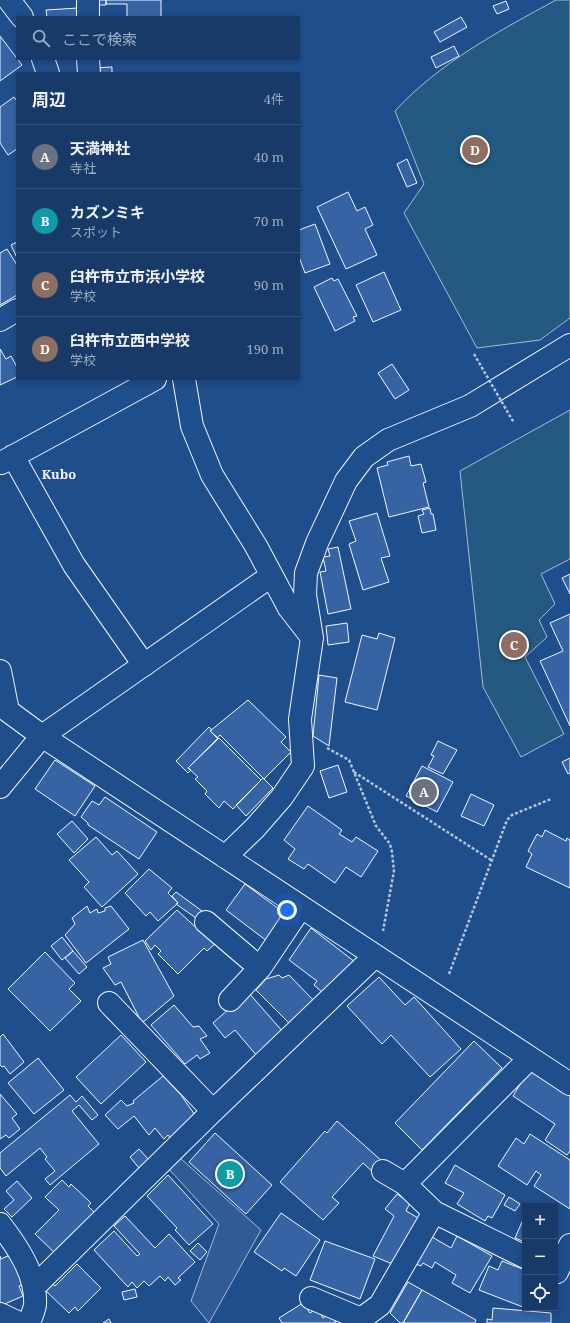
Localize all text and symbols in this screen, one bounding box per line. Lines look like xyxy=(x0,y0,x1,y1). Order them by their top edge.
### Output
search box xyxy=(16,16,300,60)
icon: search xyxy=(30,27,52,49)
text: ここで検索 xyxy=(62,29,137,49)
text: 周辺 xyxy=(32,88,66,111)
text: 4件 xyxy=(264,90,284,108)
pin: D xyxy=(462,135,488,165)
text: 天満神社 xyxy=(70,138,130,158)
text: A xyxy=(40,148,50,166)
text: 40 m xyxy=(254,148,284,166)
text: 寺社 xyxy=(70,159,96,177)
text: カズンミキ xyxy=(70,202,145,222)
text: B xyxy=(41,212,49,230)
text: 70 m xyxy=(254,212,284,230)
text: スポット xyxy=(70,223,122,241)
text: 臼杵市立市浜小学校 xyxy=(70,266,205,286)
text: C xyxy=(41,276,49,294)
text: 90 m xyxy=(254,276,284,294)
text: 学校 xyxy=(70,287,96,305)
text: 臼杵市立西中学校 xyxy=(70,330,190,350)
text: D xyxy=(40,340,50,358)
text: 190 m xyxy=(247,340,284,358)
text: 学校 xyxy=(70,351,96,369)
district label: Kubo xyxy=(42,465,76,483)
pin: C xyxy=(501,630,527,660)
pin: A xyxy=(411,777,437,807)
your location xyxy=(277,900,297,920)
pin: B xyxy=(217,1159,243,1189)
map controls xyxy=(522,1203,558,1311)
button: + xyxy=(522,1203,558,1239)
button: − xyxy=(522,1239,558,1275)
button: locate xyxy=(522,1275,558,1311)

